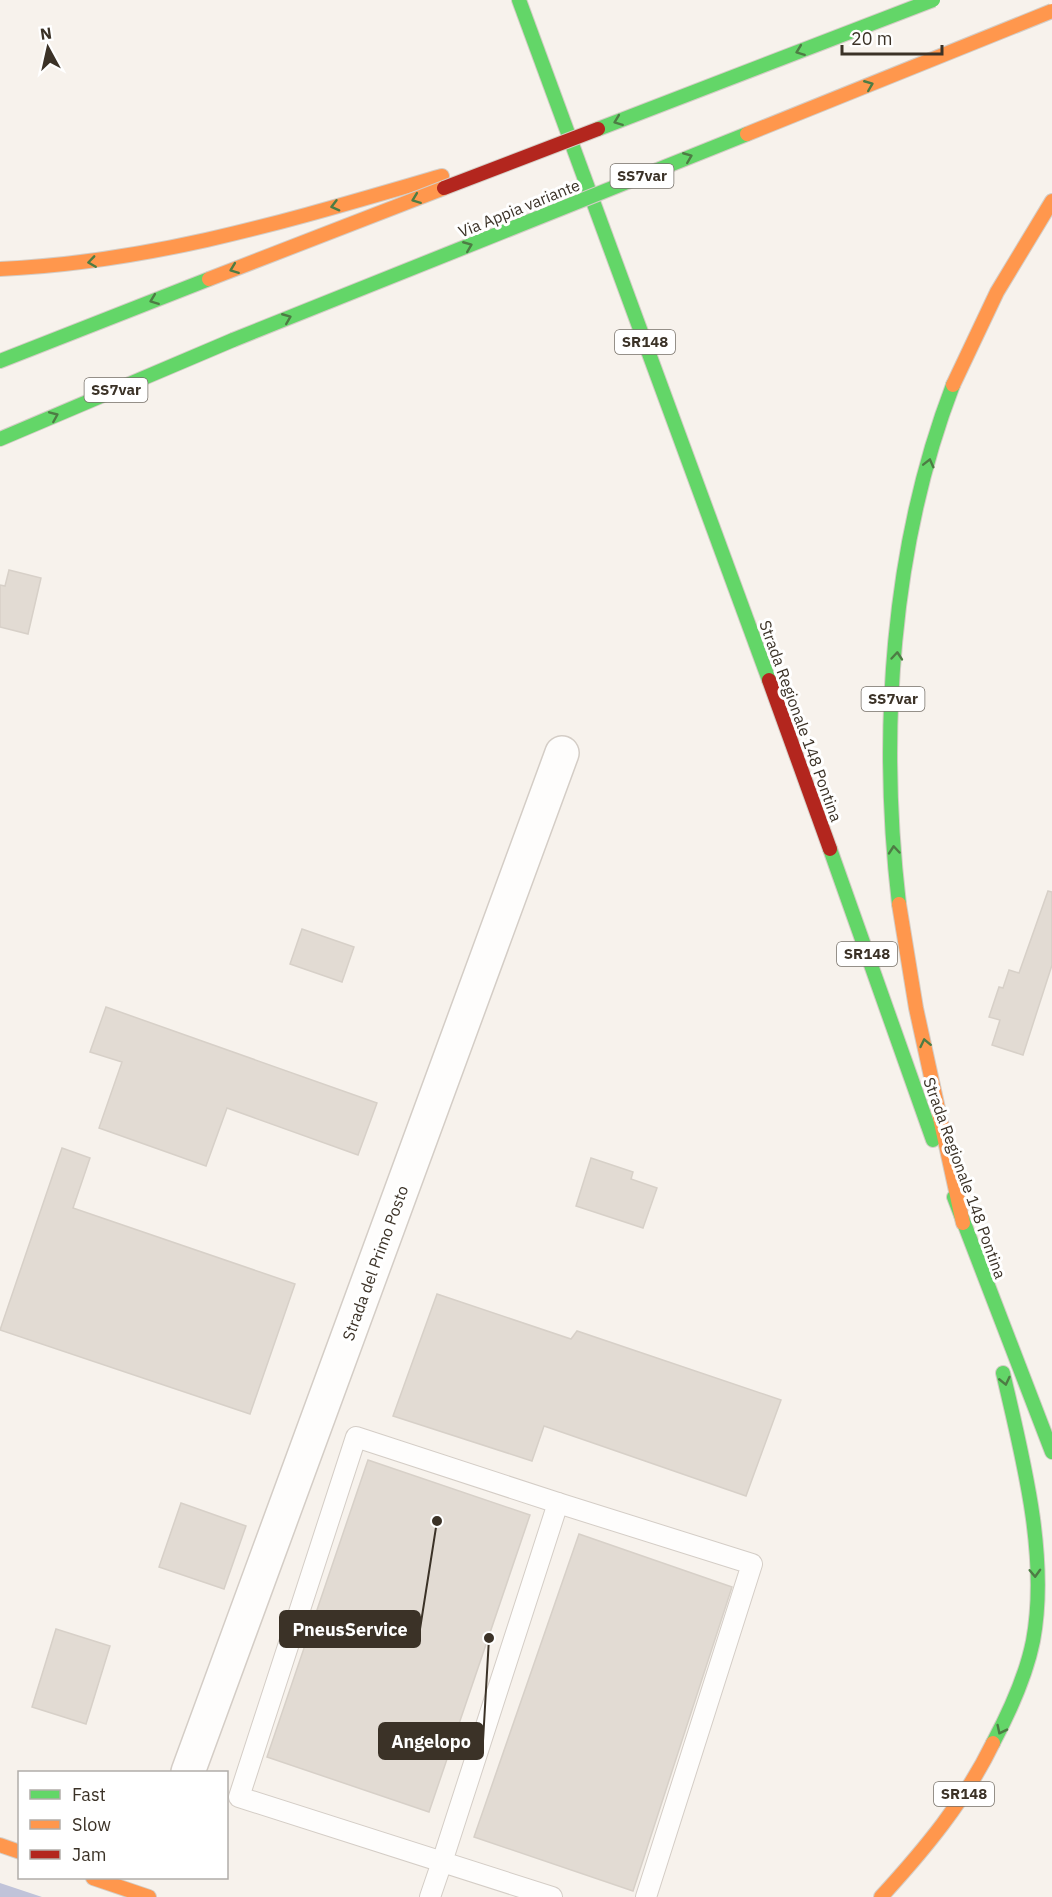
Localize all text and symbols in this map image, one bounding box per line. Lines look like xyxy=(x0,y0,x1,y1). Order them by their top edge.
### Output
north arrow xyxy=(18,18,78,78)
scale bar xyxy=(842,18,942,56)
text: N xyxy=(39,22,53,44)
text: 20 m xyxy=(851,27,893,50)
one-way arrow xyxy=(795,44,806,56)
one-way arrow xyxy=(863,80,874,92)
one-way arrow xyxy=(613,114,624,126)
one-way arrow xyxy=(682,152,693,165)
road number: SS7var xyxy=(610,164,674,188)
street label: Via Appia variante xyxy=(455,174,583,241)
one-way arrow xyxy=(411,192,422,204)
one-way arrow xyxy=(330,198,340,211)
one-way arrow xyxy=(462,241,473,253)
one-way arrow xyxy=(87,255,96,267)
one-way arrow xyxy=(229,262,240,274)
one-way arrow xyxy=(150,293,160,306)
one-way arrow xyxy=(281,313,292,325)
road number: SR148 xyxy=(615,330,675,354)
road number: SS7var xyxy=(84,378,148,402)
one-way arrow xyxy=(48,411,59,423)
one-way arrow xyxy=(921,459,934,469)
street label: Strada Regionale 148 Pontina xyxy=(755,618,847,825)
one-way arrow xyxy=(890,651,903,660)
road number: SS7var xyxy=(862,687,924,711)
one-way arrow xyxy=(888,846,901,855)
road number: SR148 xyxy=(837,942,897,966)
one-way arrow xyxy=(919,1038,932,1048)
street label: Strada Regionale 148 Pontina xyxy=(919,1075,1011,1282)
street label: Strada del Primo Posto xyxy=(338,1183,412,1343)
one-way arrow xyxy=(997,1376,1010,1386)
one-way arrow xyxy=(1028,1569,1041,1578)
callout: PneusService xyxy=(280,1611,420,1647)
text: PneusService xyxy=(292,1618,408,1641)
callout: Angelopo xyxy=(379,1723,483,1759)
one-way arrow xyxy=(997,1723,1008,1734)
text: Angelopo xyxy=(391,1730,471,1753)
legend xyxy=(18,1771,228,1879)
road number: SR148 xyxy=(934,1782,994,1806)
text: Fast xyxy=(72,1783,106,1806)
text: Slow xyxy=(72,1813,111,1836)
text: Jam xyxy=(72,1843,107,1866)

